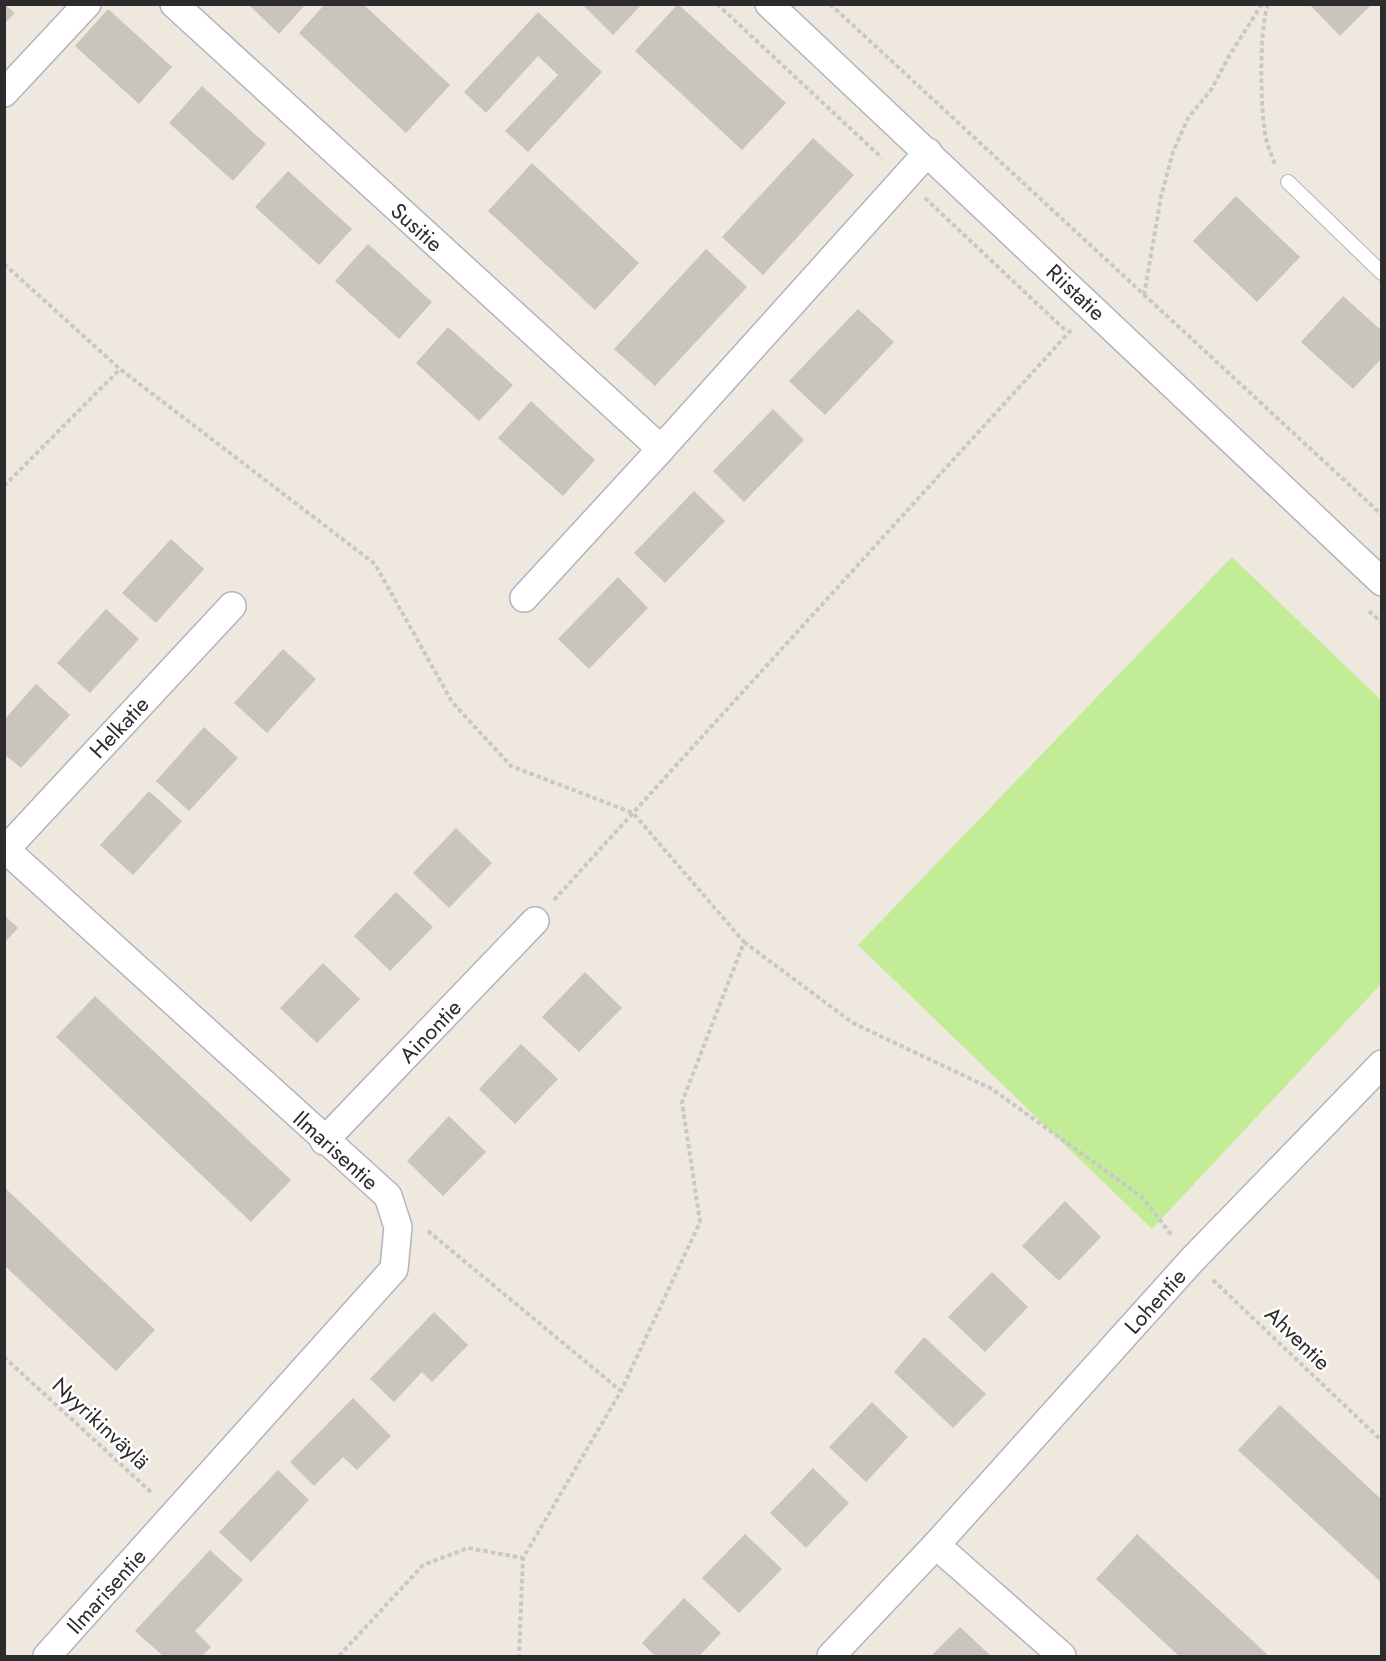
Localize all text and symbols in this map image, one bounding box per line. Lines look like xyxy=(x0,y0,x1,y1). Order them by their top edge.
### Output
street label: Susitie xyxy=(384,195,450,259)
street label: Riistatie xyxy=(1039,256,1113,328)
street label: Helkatie xyxy=(82,689,156,765)
street label: Ainontie xyxy=(392,992,468,1070)
street label: Ilmarisentie xyxy=(286,1103,386,1197)
street label: Lohentie xyxy=(1117,1261,1193,1341)
street label: Ahventie xyxy=(1258,1299,1338,1377)
street label: Nyyrikinväylä xyxy=(45,1369,157,1477)
street label: Ilmarisentie xyxy=(59,1541,153,1641)

